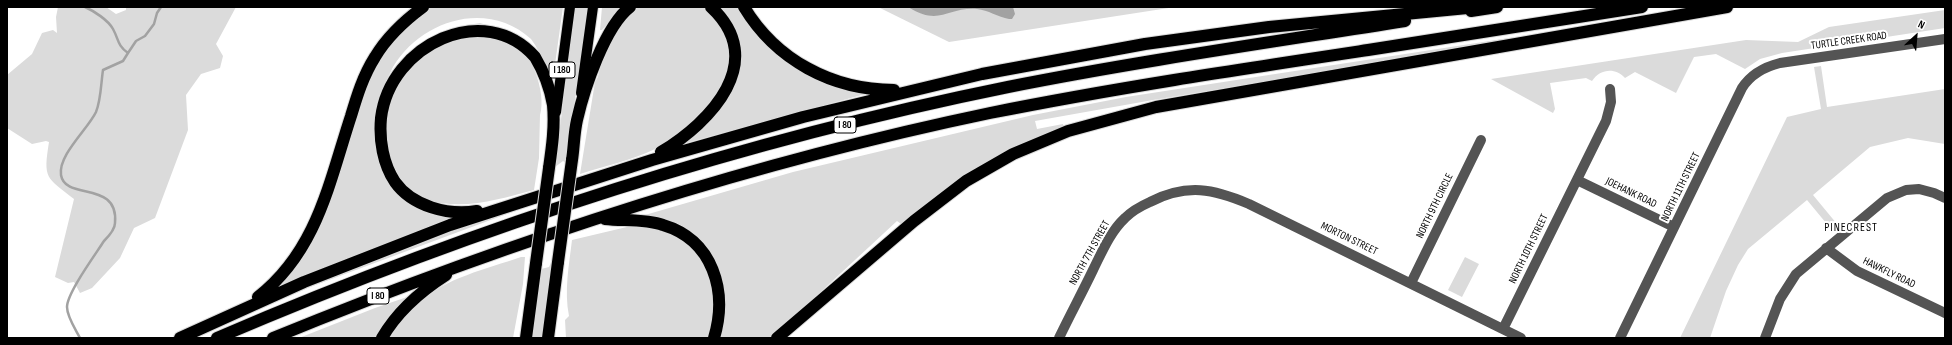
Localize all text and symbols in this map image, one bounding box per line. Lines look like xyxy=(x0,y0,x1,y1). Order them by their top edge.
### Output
north arrow xyxy=(1896,16,1936,56)
text: N xyxy=(1916,18,1927,32)
street label: TURTLE CREEK ROAD xyxy=(1810,29,1888,53)
road number: I 180 xyxy=(549,62,575,78)
road number: I 80 xyxy=(834,117,856,133)
street label: NORTH 11TH STREET xyxy=(1659,150,1703,224)
street label: NORTH 9TH CIRCLE xyxy=(1414,171,1456,241)
street label: JOEHANK ROAD xyxy=(1603,175,1659,211)
street label: NORTH 10TH STREET xyxy=(1506,212,1552,286)
street label: NORTH 7TH STREET xyxy=(1067,218,1113,288)
street label: MORTON STREET xyxy=(1318,220,1380,258)
district label: PINECREST xyxy=(1824,221,1878,235)
street label: HAWKFLY ROAD xyxy=(1861,255,1917,291)
road number: I 80 xyxy=(367,288,389,304)

